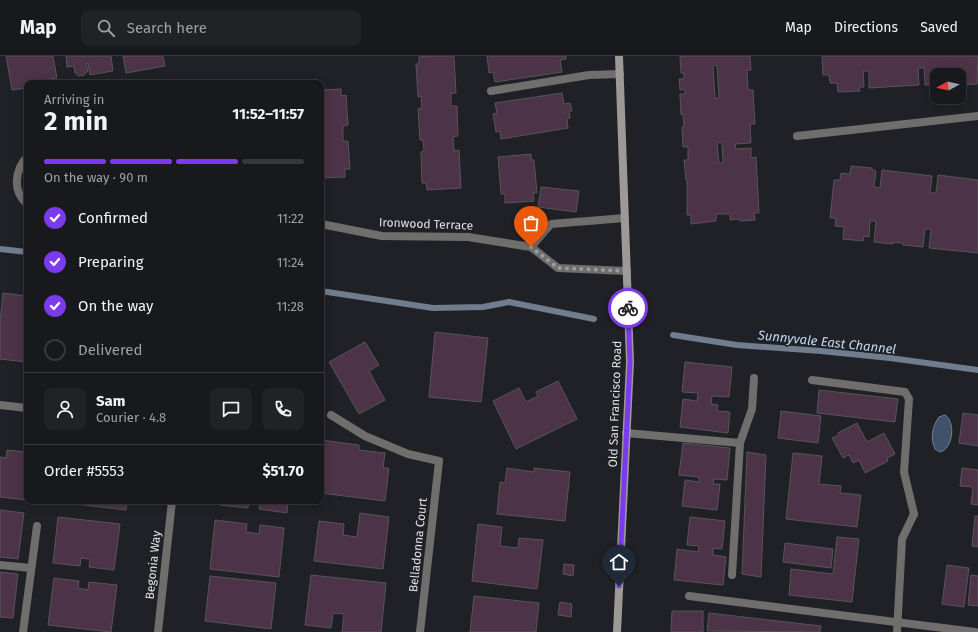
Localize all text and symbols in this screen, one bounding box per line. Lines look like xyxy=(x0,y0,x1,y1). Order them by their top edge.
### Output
search box xyxy=(81,10,361,46)
text: Map xyxy=(20,16,57,39)
icon: search xyxy=(95,17,117,39)
text: Search here xyxy=(127,19,207,37)
text: Map xyxy=(785,19,812,36)
text: Directions xyxy=(834,19,898,36)
text: Saved xyxy=(920,19,958,36)
north arrow xyxy=(930,68,966,104)
map controls xyxy=(930,68,966,104)
text: Arriving in xyxy=(44,92,104,107)
text: 11:52–11:57 xyxy=(232,105,304,123)
text: 2 min xyxy=(44,106,108,137)
text: On the way · 90 m xyxy=(44,170,148,185)
pin xyxy=(514,206,548,247)
icon: check xyxy=(44,207,66,229)
text: Confirmed xyxy=(78,209,148,227)
text: 11:22 xyxy=(277,211,304,226)
icon: bag xyxy=(520,212,542,234)
street label: Ironwood Terrace xyxy=(379,215,473,233)
icon: check xyxy=(44,251,66,273)
text: Preparing xyxy=(78,253,143,271)
text: 11:24 xyxy=(277,255,304,270)
courier xyxy=(608,288,648,328)
icon: check xyxy=(44,295,66,317)
text: On the way xyxy=(78,297,153,315)
icon: bike xyxy=(617,297,639,319)
text: 11:28 xyxy=(276,299,304,314)
water label: Sunnyvale East Channel xyxy=(756,327,897,357)
street label: Old San Francisco Road xyxy=(606,340,624,468)
text: Delivered xyxy=(78,341,142,359)
button: person xyxy=(44,388,86,430)
button: chat xyxy=(210,388,252,430)
button: phone xyxy=(262,388,304,430)
text: Sam xyxy=(96,392,125,410)
text: Courier · 4.8 xyxy=(96,410,166,425)
text: Order #5553 xyxy=(44,462,124,480)
text: $51.70 xyxy=(262,462,304,480)
street label: Belladonna Court xyxy=(406,497,430,593)
street label: Begonia Way xyxy=(142,530,164,600)
pin xyxy=(602,545,636,586)
icon: home xyxy=(608,551,630,573)

